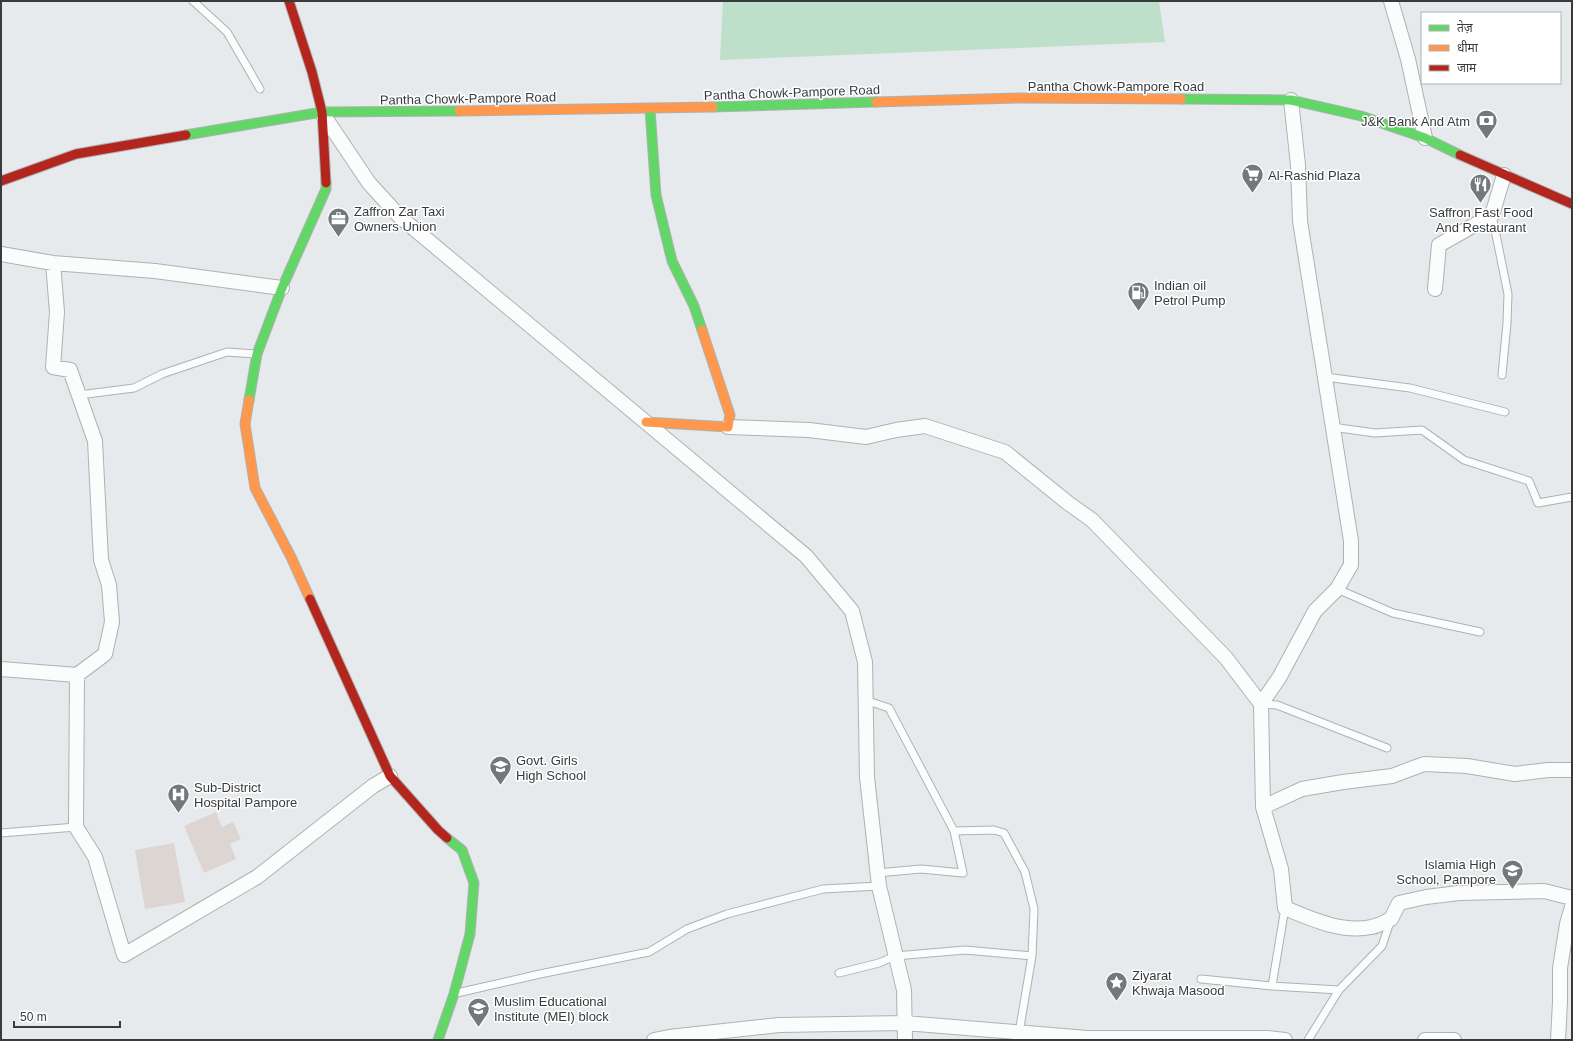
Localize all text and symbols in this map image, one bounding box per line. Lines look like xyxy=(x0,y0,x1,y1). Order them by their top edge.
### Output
legend xyxy=(1421,12,1561,84)
text: तेज़ xyxy=(1457,20,1474,35)
text: धीमा xyxy=(1457,40,1479,55)
text: जाम xyxy=(1457,61,1477,75)
street label: Pantha Chowk-Pampore Road xyxy=(1028,79,1204,94)
street label: Pantha Chowk-Pampore Road xyxy=(704,82,880,103)
street label: Pantha Chowk-Pampore Road xyxy=(380,89,556,108)
bank icon: J&K Bank And Atm xyxy=(1473,108,1499,141)
place label: J&K Bank And Atm xyxy=(1361,114,1470,129)
supermarket icon: Al-Rashid Plaza xyxy=(1239,162,1265,195)
place label: Al-Rashid Plaza xyxy=(1268,168,1361,183)
restaurant icon: Saffron Fast Food And Restaurant xyxy=(1468,171,1494,204)
place label: Zaffron Zar Taxi Owners Union xyxy=(354,204,445,234)
office icon: Zaffron Zar Taxi Owners Union xyxy=(325,205,351,238)
place label: Saffron Fast Food And Restaurant xyxy=(1429,205,1533,235)
place label: Indian oil Petrol Pump xyxy=(1154,278,1226,308)
fuel station icon: Indian oil Petrol Pump xyxy=(1125,279,1151,312)
place label: Govt. Girls High School xyxy=(516,753,586,783)
school or university icon: Govt. Girls High School xyxy=(487,754,513,787)
place label: Sub-District Hospital Pampore xyxy=(194,780,297,810)
hospital icon: Sub-District Hospital Pampore xyxy=(165,781,191,814)
place label: Islamia High School, Pampore xyxy=(1396,857,1496,887)
school or university icon: Islamia High School, Pampore xyxy=(1499,858,1525,891)
place label: Ziyarat Khwaja Masood xyxy=(1132,968,1225,998)
place icon: Ziyarat Khwaja Masood xyxy=(1104,969,1130,1002)
place label: Muslim Educational Institute (MEI) block xyxy=(494,994,609,1024)
school or university icon: Muslim Educational Institute (MEI) block xyxy=(465,995,491,1028)
scale bar xyxy=(14,1003,120,1029)
text: 50 m xyxy=(20,1010,47,1024)

